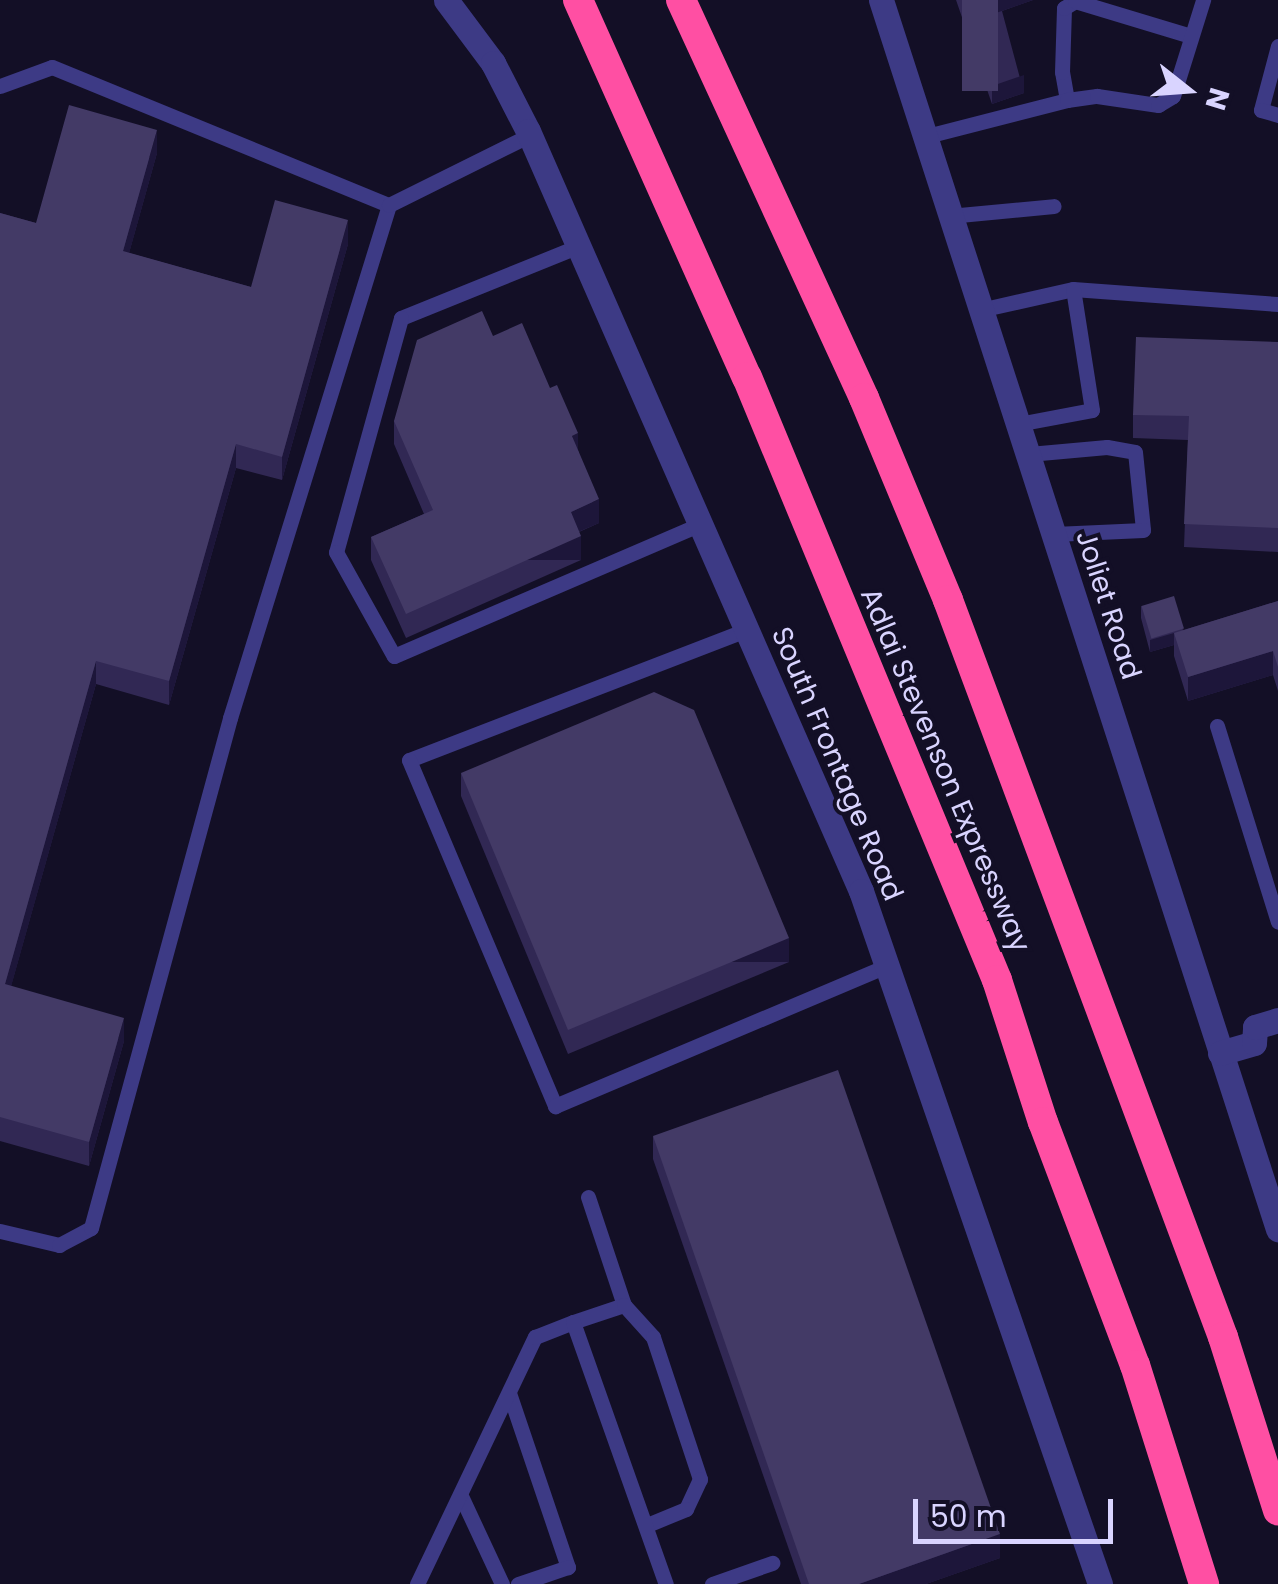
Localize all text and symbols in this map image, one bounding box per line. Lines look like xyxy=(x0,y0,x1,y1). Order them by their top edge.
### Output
north arrow xyxy=(1138,40,1238,140)
text: N xyxy=(1195,83,1239,115)
street label: Joliet Road xyxy=(1068,526,1148,684)
street label: Adlai Stevenson Expressway xyxy=(853,583,1037,957)
street label: South Frontage Road xyxy=(764,622,910,906)
scale bar xyxy=(918,1479,1118,1541)
text: 50 m xyxy=(930,1495,1007,1538)

